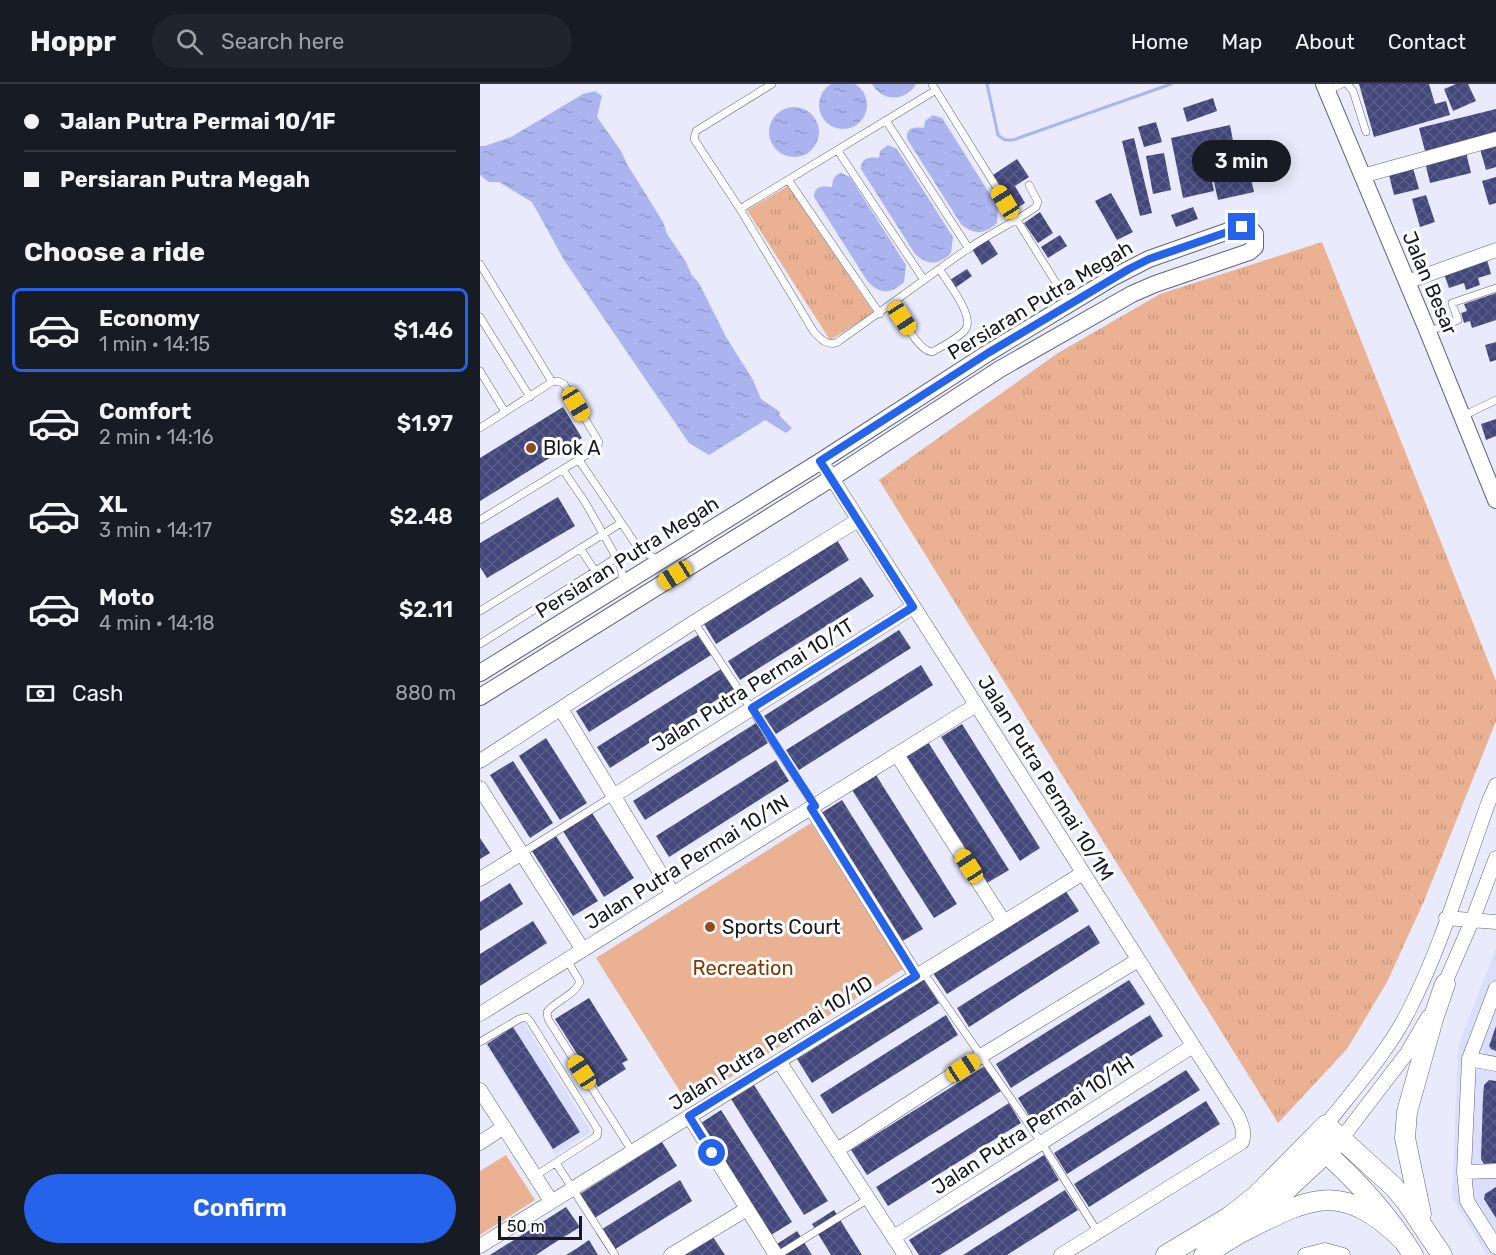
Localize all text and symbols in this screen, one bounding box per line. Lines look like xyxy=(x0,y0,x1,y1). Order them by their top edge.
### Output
search box xyxy=(152,14,572,68)
text: Hoppr xyxy=(30,25,116,58)
icon: search xyxy=(173,25,206,58)
text: Search here xyxy=(221,28,344,55)
text: Home xyxy=(1131,29,1188,54)
text: Map xyxy=(1221,29,1262,54)
text: About xyxy=(1295,29,1355,54)
text: Contact xyxy=(1388,29,1466,54)
text: Jalan Putra Permai 10/1F xyxy=(60,108,336,135)
callout: 3 min xyxy=(1192,140,1292,182)
text: 3 min xyxy=(1215,149,1268,173)
text: Persiaran Putra Megah xyxy=(60,166,310,193)
car xyxy=(988,182,1022,222)
route end xyxy=(1228,213,1255,240)
street label: Jalan Besar xyxy=(1397,228,1463,339)
street label: Persiaran Putra Megah xyxy=(943,235,1137,365)
text: Choose a ride xyxy=(24,236,205,268)
car xyxy=(885,298,919,338)
icon: car xyxy=(27,303,81,357)
text: Economy xyxy=(99,305,200,332)
text: $1.46 xyxy=(393,317,453,344)
text: 1 min · 14:15 xyxy=(99,332,210,356)
car xyxy=(559,384,593,424)
icon: car xyxy=(27,396,81,450)
text: Comfort xyxy=(99,398,191,425)
text: $1.97 xyxy=(397,410,453,437)
text: 2 min · 14:16 xyxy=(99,425,214,449)
place label: Blok A xyxy=(543,436,601,460)
marker: Blok A xyxy=(524,441,538,455)
icon: car xyxy=(27,489,81,543)
text: XL xyxy=(99,491,127,518)
street label: Persiaran Putra Megah xyxy=(531,491,723,623)
text: $2.48 xyxy=(389,503,453,530)
text: 3 min · 14:17 xyxy=(99,518,212,542)
car xyxy=(655,558,695,592)
icon: car xyxy=(27,582,81,636)
text: Moto xyxy=(99,584,154,611)
text: $2.11 xyxy=(399,596,453,623)
text: 4 min · 14:18 xyxy=(99,611,215,635)
street label: Jalan Putra Permai 10/1T xyxy=(648,613,859,757)
street label: Jalan Putra Permai 10/1M xyxy=(973,671,1119,885)
icon: cash xyxy=(24,677,57,710)
text: Cash xyxy=(72,680,123,707)
text: 880 m xyxy=(395,681,456,705)
street label: Jalan Putra Permai 10/1N xyxy=(581,789,793,935)
car xyxy=(952,846,986,886)
place label: Sports Court xyxy=(722,915,841,939)
marker: Sports Court xyxy=(703,920,717,934)
park label: Recreation xyxy=(692,956,794,980)
street label: Jalan Putra Permai 10/1D xyxy=(665,970,877,1116)
street label: Jalan Putra Permai 10/1H xyxy=(928,1051,1138,1199)
car xyxy=(943,1051,983,1085)
car xyxy=(565,1052,599,1092)
route start xyxy=(698,1139,725,1166)
button: Confirm xyxy=(24,1174,456,1243)
scale bar xyxy=(498,1213,582,1240)
text: 50 m xyxy=(507,1217,545,1236)

